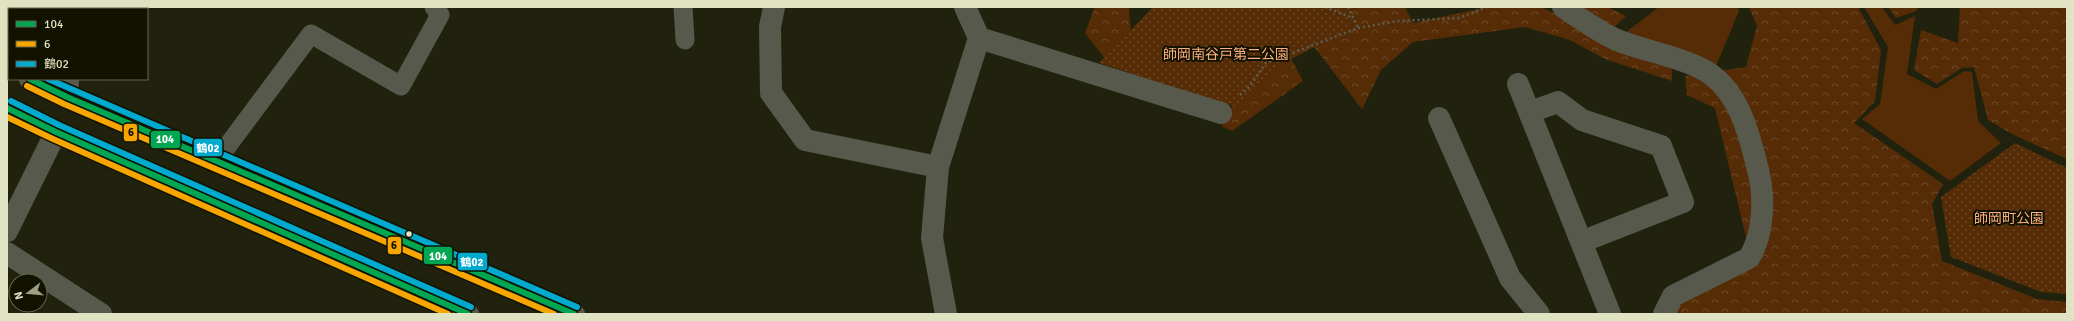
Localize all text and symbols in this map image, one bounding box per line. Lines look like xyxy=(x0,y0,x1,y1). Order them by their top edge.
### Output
legend xyxy=(8,8,148,80)
text: 104 xyxy=(44,17,64,32)
text: 6 xyxy=(44,37,50,52)
park label: 師岡南谷戸第二公園 xyxy=(1163,46,1289,63)
text: 鶴02 xyxy=(44,57,69,72)
line badge: 6 xyxy=(123,123,138,142)
text: 6 xyxy=(128,126,134,139)
line badge: 104 xyxy=(150,130,181,149)
text: 104 xyxy=(156,133,174,146)
line badge: 鶴02 xyxy=(193,138,223,157)
text: 鶴02 xyxy=(196,142,219,155)
park label: 師岡町公園 xyxy=(1974,210,2044,227)
unlabelled marker xyxy=(404,229,414,239)
line badge: 6 xyxy=(387,236,402,255)
text: 6 xyxy=(391,239,397,252)
line badge: 104 xyxy=(423,246,453,265)
text: 104 xyxy=(429,250,447,263)
line badge: 鶴02 xyxy=(457,252,488,271)
text: 鶴02 xyxy=(460,256,483,269)
north arrow xyxy=(8,273,48,313)
text: N xyxy=(12,290,26,301)

